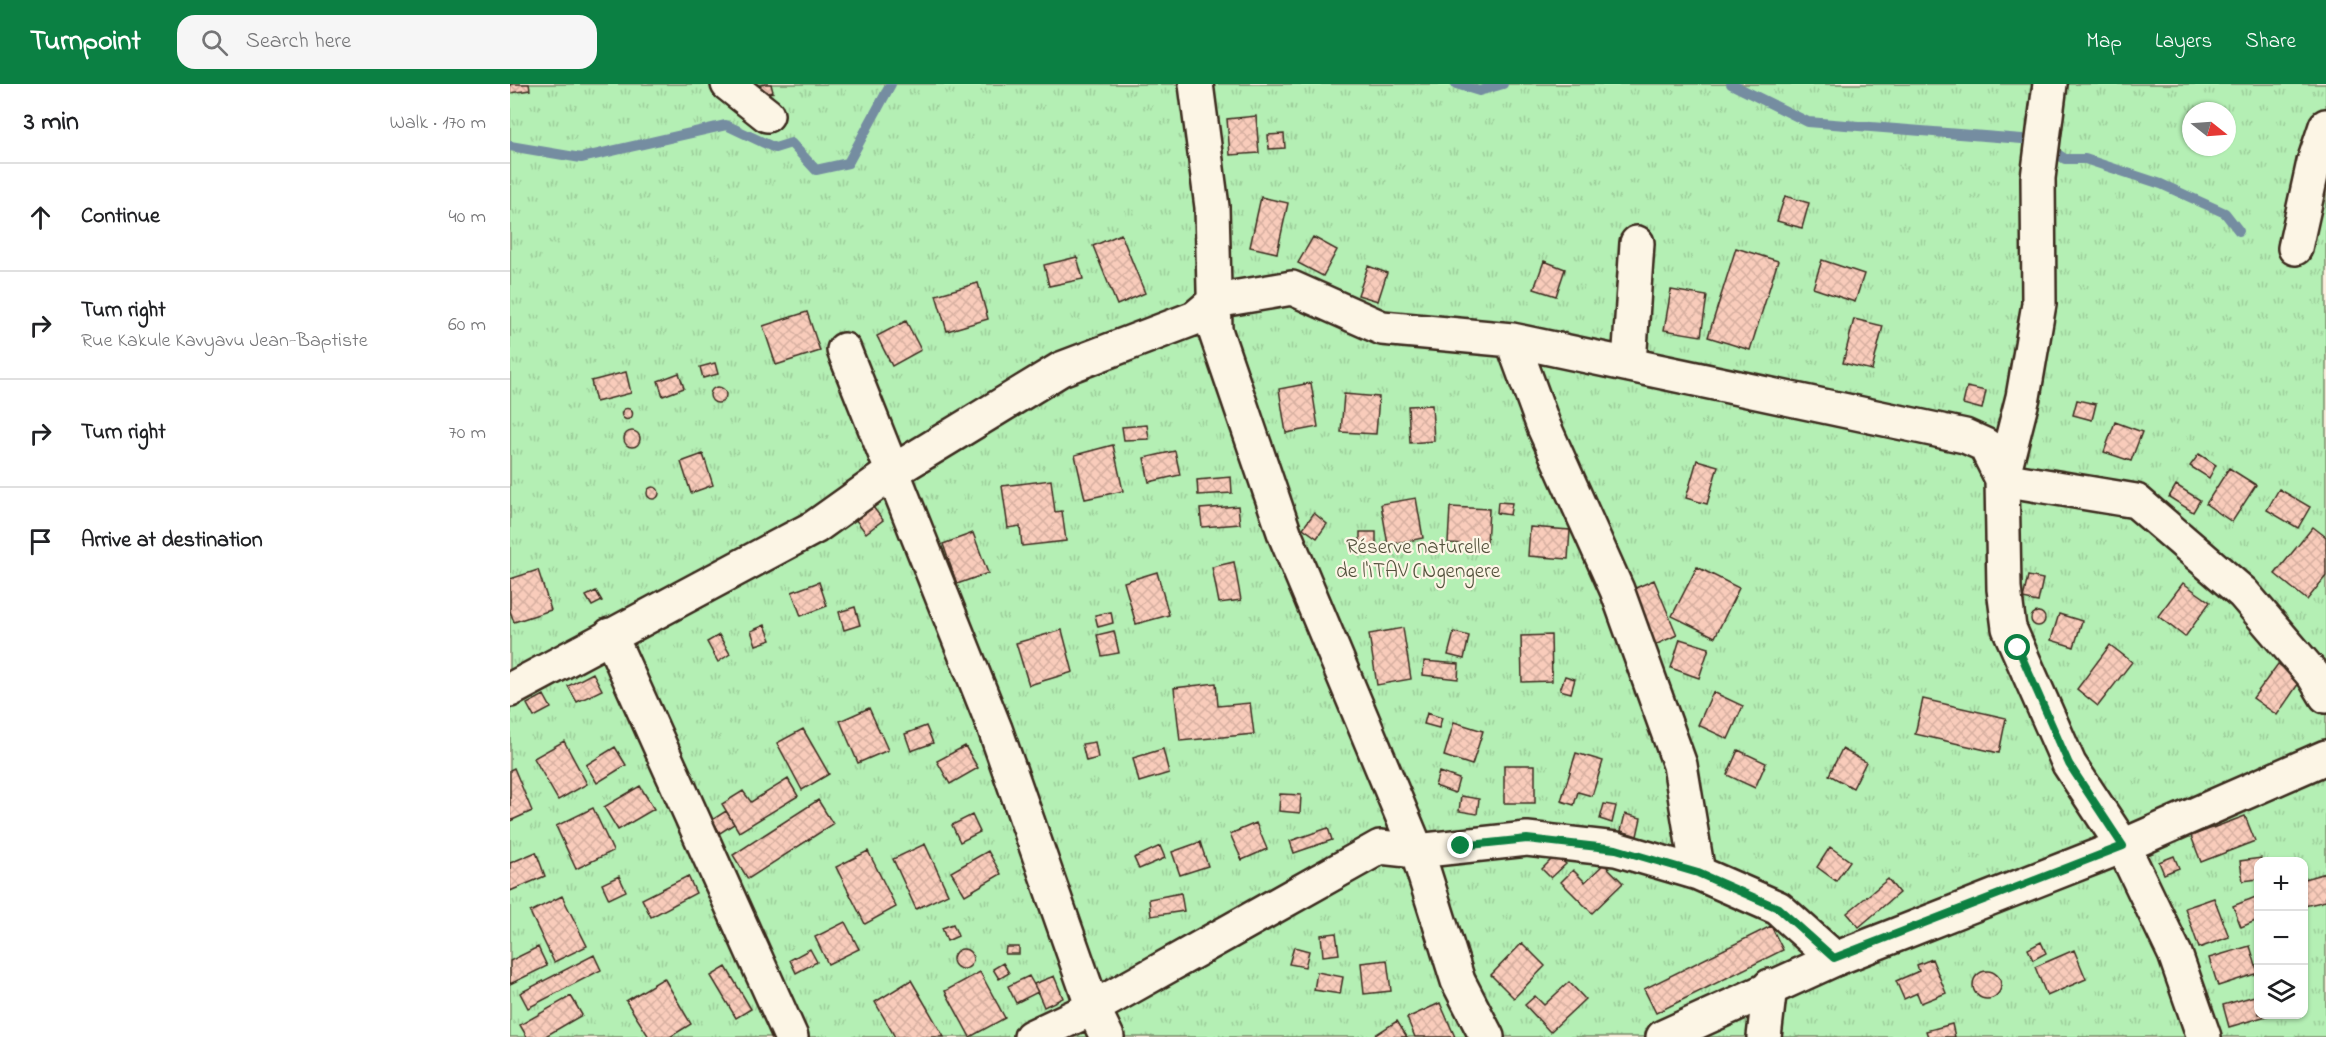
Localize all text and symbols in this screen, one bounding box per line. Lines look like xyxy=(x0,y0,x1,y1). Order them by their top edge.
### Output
search box xyxy=(177,15,597,69)
text: Turnpoint xyxy=(30,22,141,63)
icon: search xyxy=(198,26,231,59)
text: Search here xyxy=(246,26,351,58)
text: Map xyxy=(2086,27,2122,57)
text: Layers xyxy=(2155,27,2212,57)
text: Share xyxy=(2245,27,2296,57)
north arrow xyxy=(2182,102,2236,156)
text: 3 min xyxy=(24,104,79,142)
text: Walk · 170 m xyxy=(390,109,486,138)
icon: ahead xyxy=(24,201,57,234)
text: Continue xyxy=(81,201,160,233)
text: 40 m xyxy=(449,203,486,232)
text: Turn right xyxy=(81,295,166,327)
icon: right xyxy=(24,309,57,342)
text: 60 m xyxy=(448,311,486,340)
text: Rue Kakule Kavyavu Jean-Baptiste xyxy=(81,327,368,356)
icon: right xyxy=(24,417,57,450)
text: Turn right xyxy=(81,417,166,449)
text: 70 m xyxy=(449,419,486,448)
icon: arrive xyxy=(24,525,57,558)
text: Arrive at destination xyxy=(81,525,263,557)
park label: Réserve naturelle de l'ITAV (Ngengere xyxy=(1336,533,1501,589)
route start xyxy=(2004,634,2030,660)
route end xyxy=(1447,832,1473,858)
map controls xyxy=(2254,857,2308,1019)
button: + xyxy=(2254,857,2308,911)
button: − xyxy=(2254,911,2308,965)
button: layers xyxy=(2254,965,2308,1019)

